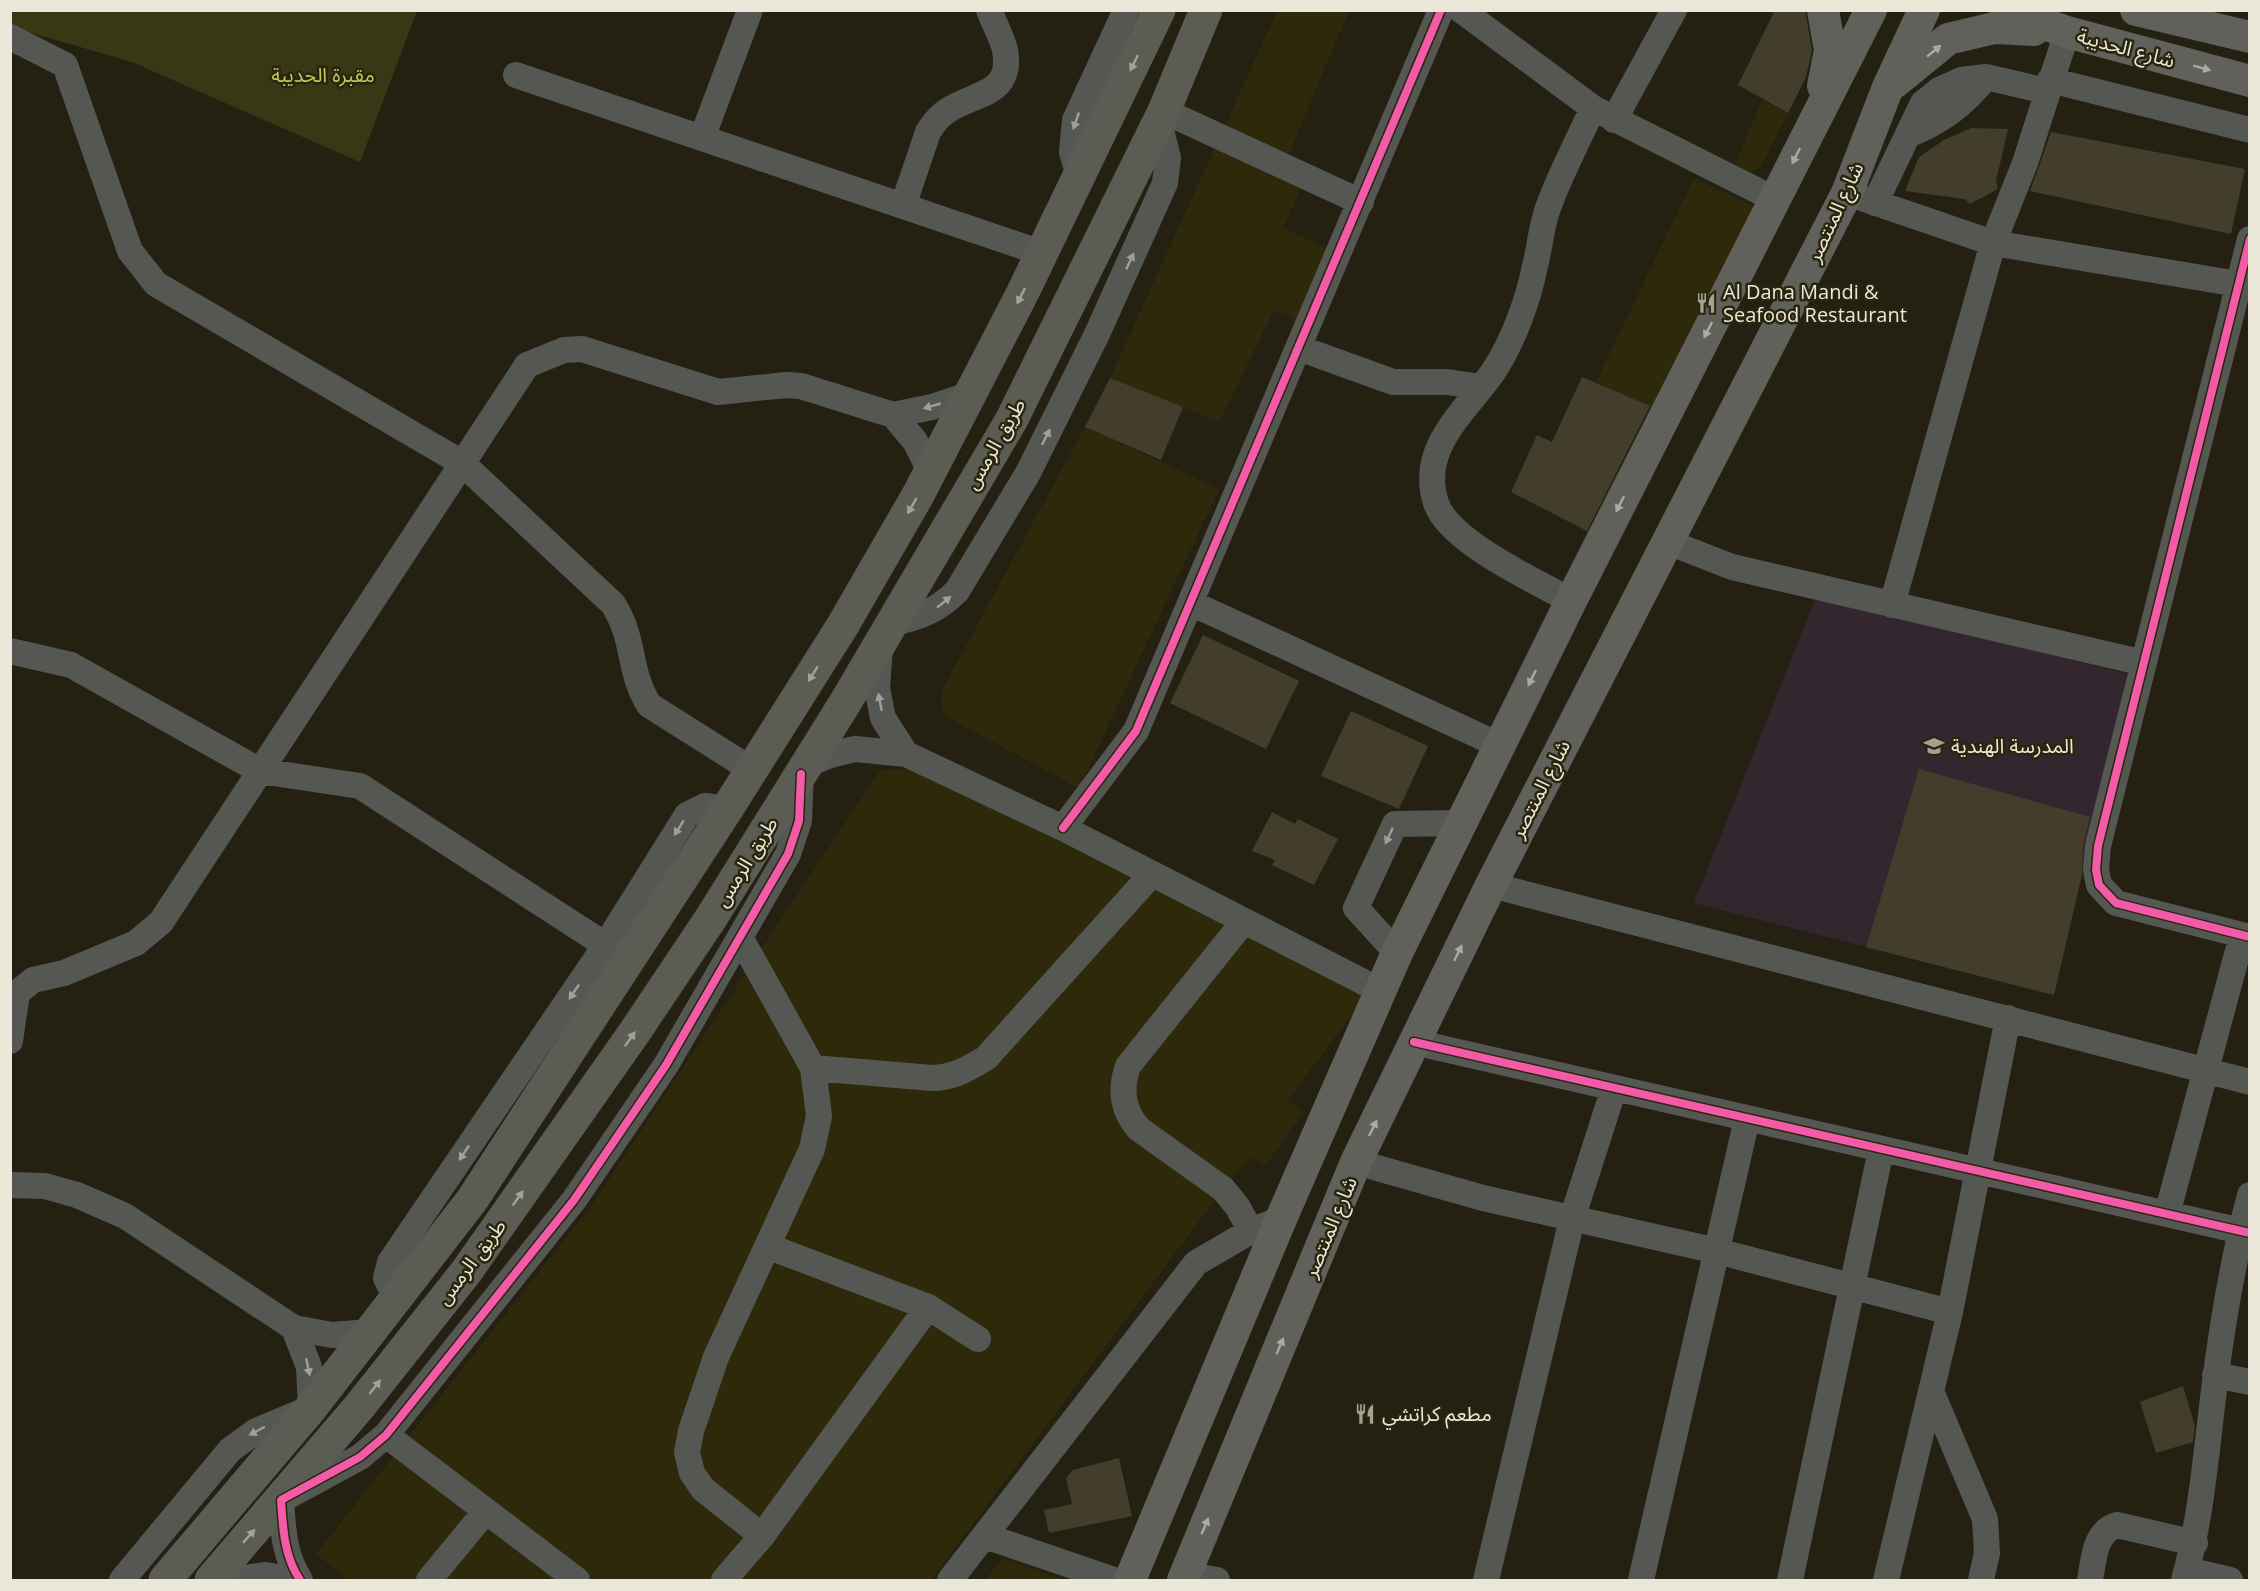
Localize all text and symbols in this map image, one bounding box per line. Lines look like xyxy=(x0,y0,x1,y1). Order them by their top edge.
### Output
street label: شارع الحديبة xyxy=(2074,22,2178,75)
one-way arrow xyxy=(1926,44,1942,57)
one-way arrow xyxy=(1129,55,1138,72)
park label: مقبرة الحديبة xyxy=(271,61,375,88)
one-way arrow xyxy=(2193,64,2211,73)
one-way arrow xyxy=(1070,112,1080,130)
one-way arrow xyxy=(1791,148,1801,165)
street label: شارع المنتصر xyxy=(1799,158,1871,268)
one-way arrow xyxy=(1126,252,1136,270)
place label: Al Dana Mandi & Seafood Restaurant xyxy=(1723,278,1907,328)
one-way arrow xyxy=(1017,287,1026,304)
restaurant icon: Al Dana Mandi & Seafood Restaurant xyxy=(1694,291,1718,315)
one-way arrow xyxy=(1703,322,1713,339)
street label: طريق الرمس xyxy=(958,393,1032,494)
one-way arrow xyxy=(923,402,941,411)
one-way arrow xyxy=(1041,428,1050,445)
one-way arrow xyxy=(1615,495,1624,512)
one-way arrow xyxy=(907,498,917,515)
one-way arrow xyxy=(937,597,952,609)
one-way arrow xyxy=(807,665,818,682)
one-way arrow xyxy=(1528,670,1537,687)
one-way arrow xyxy=(875,692,884,711)
place label: المدرسة الهندية xyxy=(1951,732,2074,759)
school or university icon: المدرسة الهندية xyxy=(1922,734,1946,758)
street label: شارع المنتصر xyxy=(1503,735,1578,844)
street label: طريق الرمس xyxy=(707,812,784,912)
one-way arrow xyxy=(674,820,685,836)
one-way arrow xyxy=(1385,828,1394,845)
one-way arrow xyxy=(1453,944,1463,961)
one-way arrow xyxy=(569,984,580,1000)
one-way arrow xyxy=(624,1031,636,1047)
one-way arrow xyxy=(1368,1120,1377,1137)
one-way arrow xyxy=(458,1145,470,1161)
street label: شارع المنتصر xyxy=(1296,1172,1365,1283)
one-way arrow xyxy=(512,1191,524,1207)
street label: طريق الرمس xyxy=(429,1213,512,1310)
one-way arrow xyxy=(1275,1337,1285,1355)
one-way arrow xyxy=(304,1357,313,1376)
one-way arrow xyxy=(368,1379,381,1395)
place label: مطعم كراتشي xyxy=(1382,1400,1492,1430)
restaurant icon: مطعم كراتشي xyxy=(1353,1402,1377,1426)
one-way arrow xyxy=(248,1426,265,1436)
one-way arrow xyxy=(1200,1517,1210,1535)
one-way arrow xyxy=(242,1529,255,1544)

